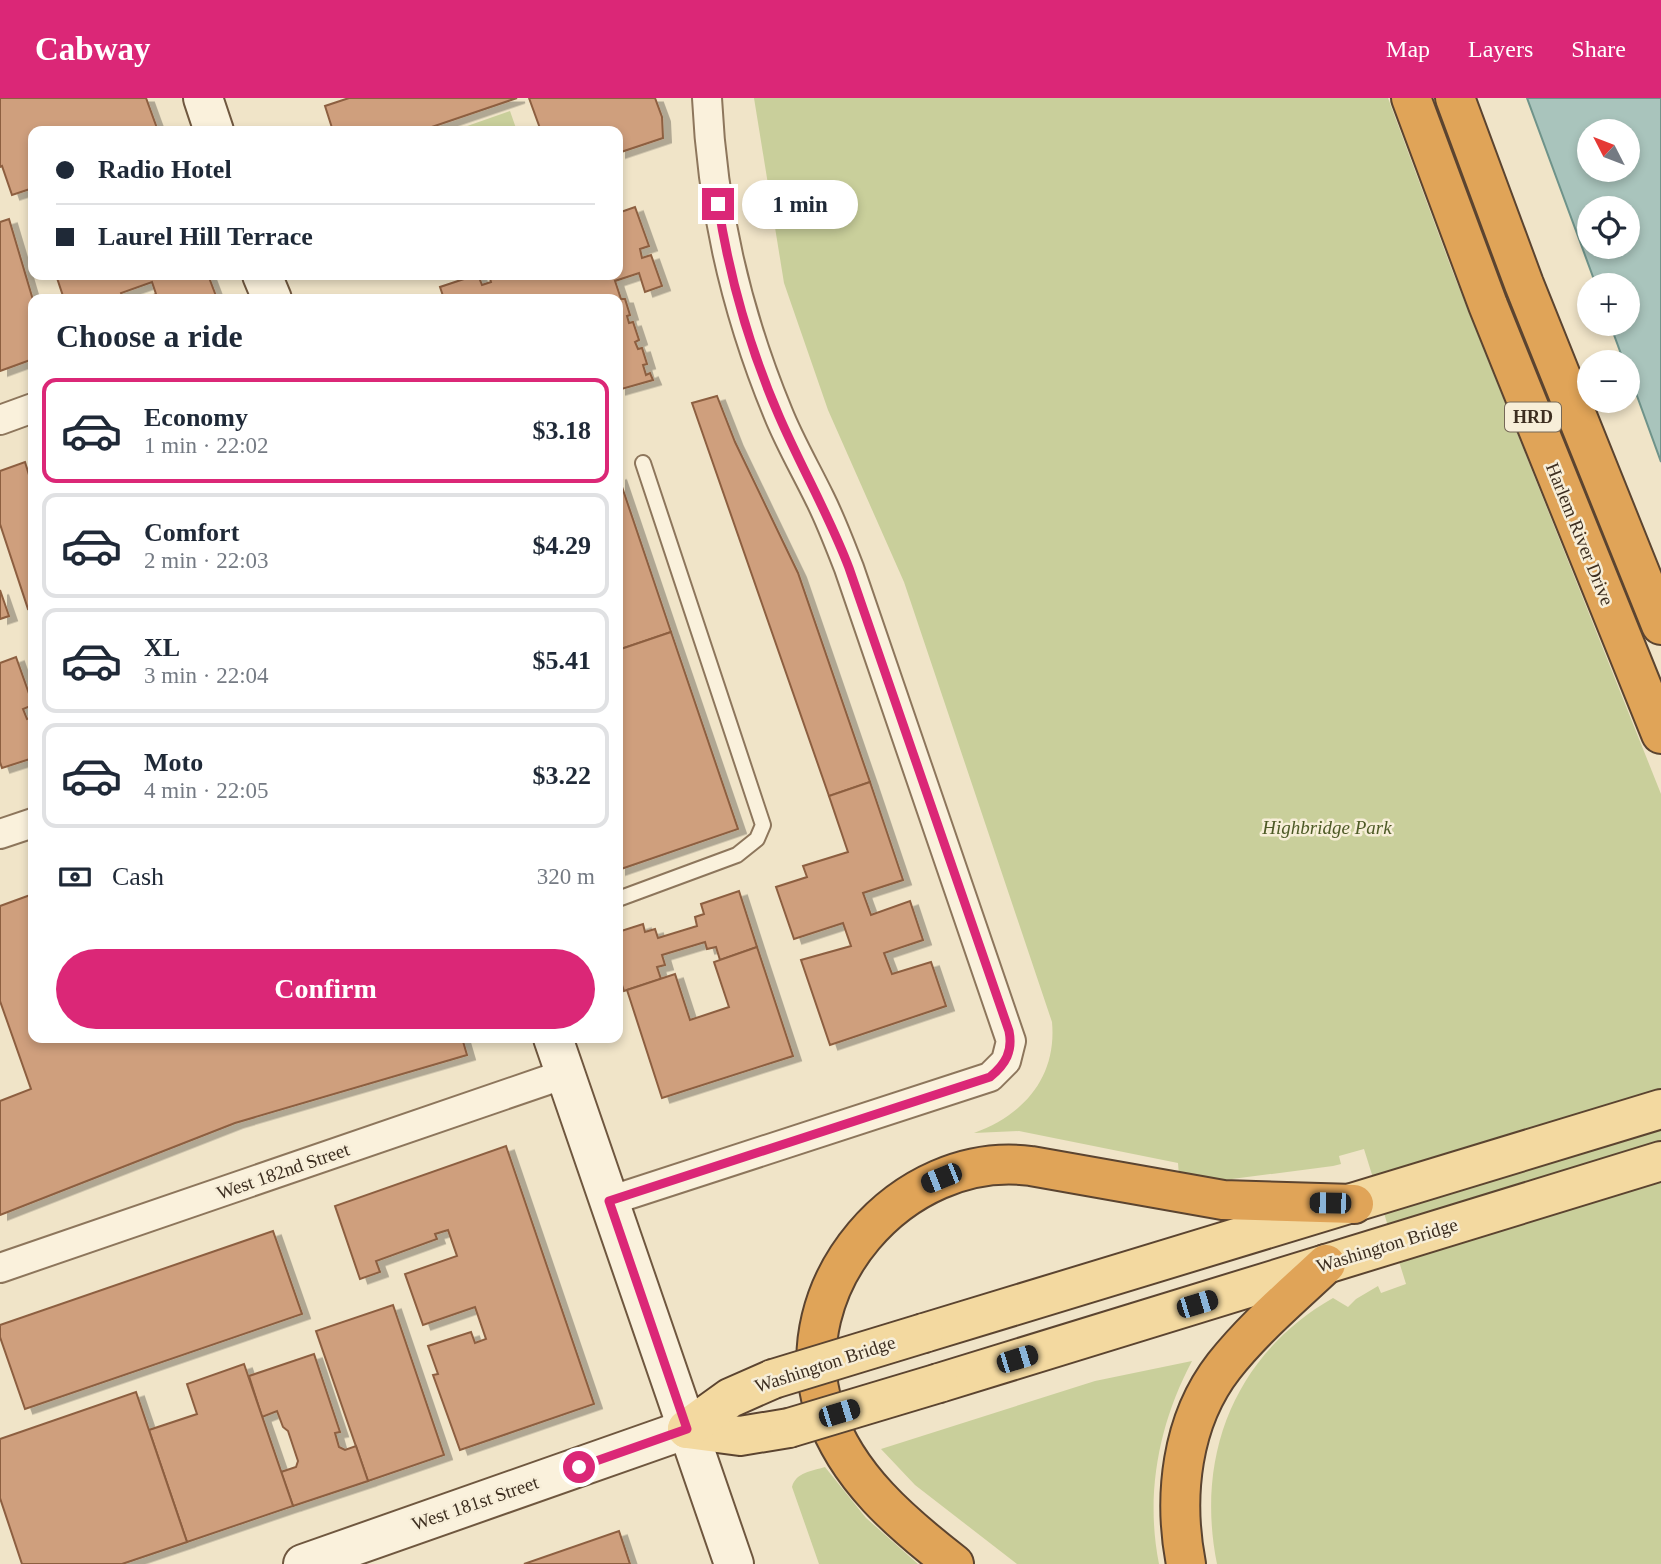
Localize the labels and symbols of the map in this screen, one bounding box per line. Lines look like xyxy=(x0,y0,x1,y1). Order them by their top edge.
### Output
north arrow xyxy=(1577,119,1640,182)
callout: 1 min xyxy=(742,180,858,228)
route end xyxy=(702,188,734,220)
road number: HRD xyxy=(1505,402,1561,432)
street label: Harlem River Drive xyxy=(1542,460,1618,608)
park label: Highbridge Park xyxy=(1261,817,1392,838)
street label: West 182nd Street xyxy=(214,1138,353,1204)
car xyxy=(918,1160,965,1196)
car xyxy=(1309,1192,1352,1214)
street label: Washington Bridge xyxy=(1314,1214,1460,1276)
car xyxy=(1174,1288,1221,1320)
street label: Washington Bridge xyxy=(752,1331,898,1397)
car xyxy=(994,1343,1041,1375)
car xyxy=(816,1397,863,1429)
route start xyxy=(563,1451,595,1483)
street label: West 181st Street xyxy=(409,1471,542,1534)

